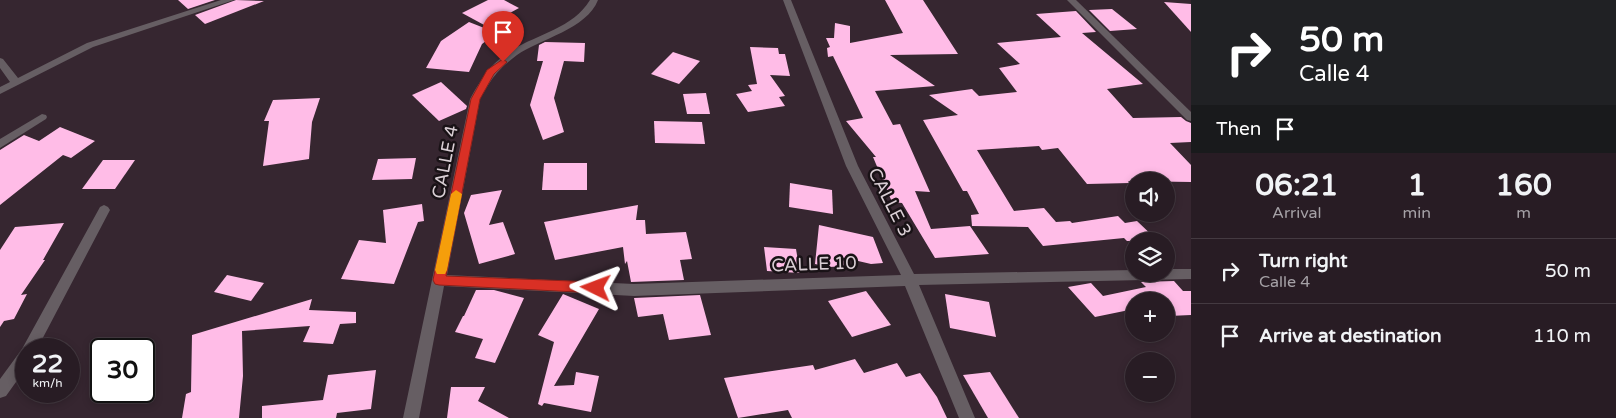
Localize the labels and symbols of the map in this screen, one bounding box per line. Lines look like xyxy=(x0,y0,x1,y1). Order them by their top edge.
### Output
pin xyxy=(482,11,524,62)
street label: CALLE 4 xyxy=(427,124,463,200)
street label: CALLE 3 xyxy=(863,164,917,240)
street label: CALLE 10 xyxy=(771,252,857,276)
position arrow xyxy=(569,261,621,313)
speed limit sign: 30 xyxy=(90,338,155,403)

